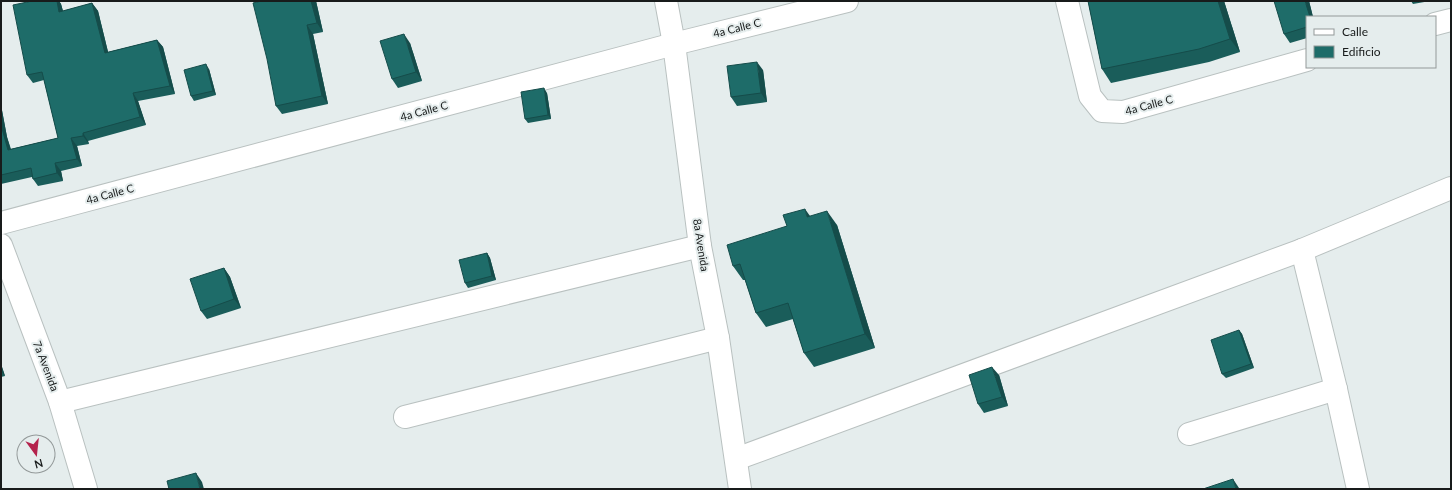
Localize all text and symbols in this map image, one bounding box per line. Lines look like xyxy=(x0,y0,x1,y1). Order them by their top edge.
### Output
street label: 4a Calle C xyxy=(712,15,763,40)
legend xyxy=(1306,16,1436,68)
text: Calle xyxy=(1342,24,1368,39)
text: Edificio xyxy=(1342,44,1381,59)
street label: 4a Calle C xyxy=(1124,92,1175,117)
street label: 4a Calle C xyxy=(399,98,450,123)
street label: 4a Calle C xyxy=(85,181,136,206)
street label: 8a Avenida xyxy=(691,218,712,272)
street label: 7a Avenida xyxy=(31,339,62,393)
north arrow xyxy=(16,434,56,474)
text: N xyxy=(33,457,44,472)

